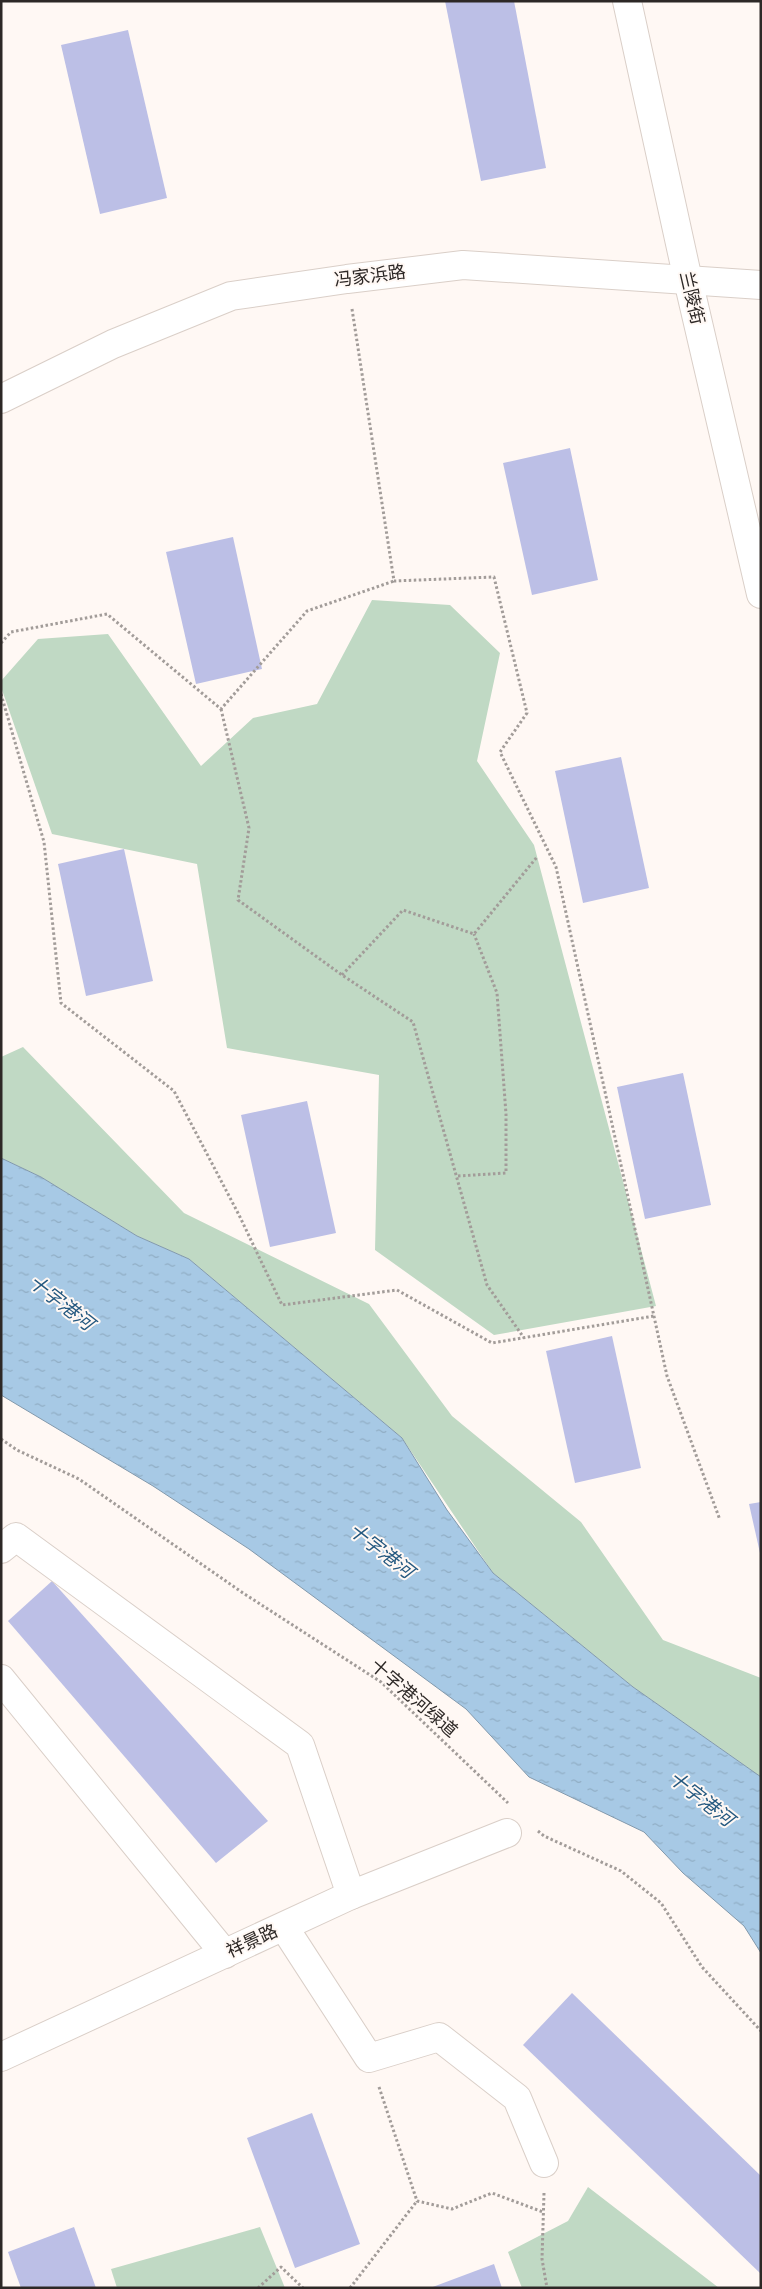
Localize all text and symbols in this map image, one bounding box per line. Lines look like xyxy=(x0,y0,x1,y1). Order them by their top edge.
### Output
street label: 冯家浜路 xyxy=(333,261,407,291)
street label: 兰陵街 xyxy=(675,269,709,327)
water label: 十字港河 xyxy=(24,1271,101,1338)
water label: 十字港河 xyxy=(344,1519,421,1586)
street label: 十字港河绿道 xyxy=(366,1654,462,1742)
water label: 十字港河 xyxy=(664,1767,741,1834)
street label: 祥景路 xyxy=(223,1920,281,1962)

